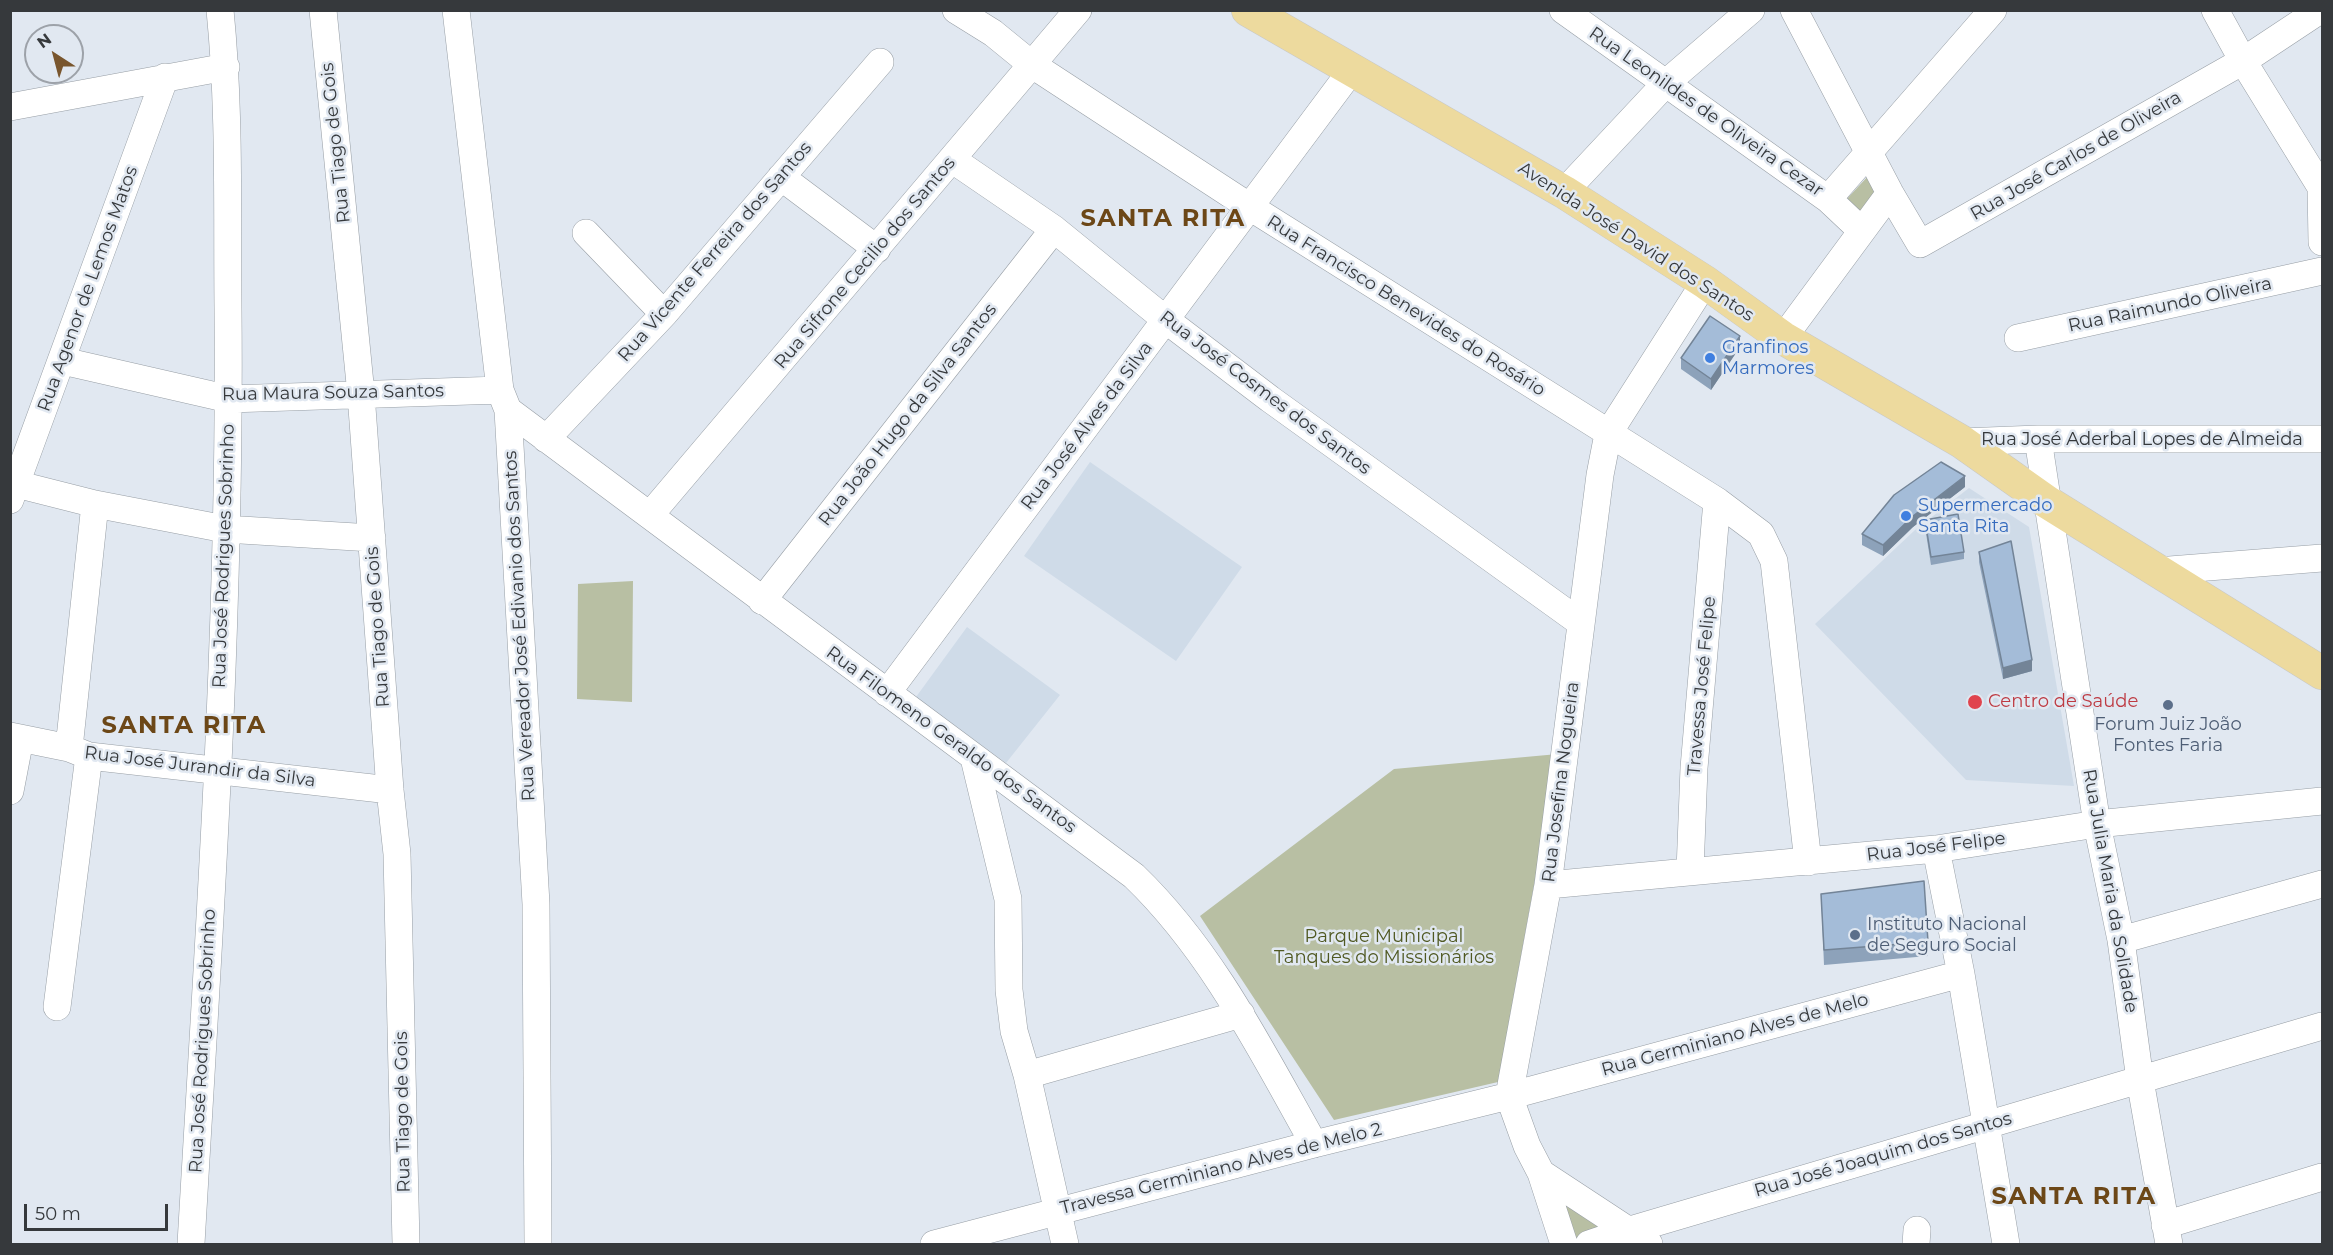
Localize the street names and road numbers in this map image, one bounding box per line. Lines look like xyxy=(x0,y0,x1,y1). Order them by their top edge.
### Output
street label: Rua Leonildes de Oliveira Cezar xyxy=(1585,22,1827,202)
street label: Rua Tiago de Gois xyxy=(317,62,355,224)
street label: Rua José Carlos de Oliveira xyxy=(1967,87,2185,225)
street label: Rua Vicente Ferreira dos Santos xyxy=(614,138,816,366)
street label: Rua Sifrone Cecilio dos Santos xyxy=(770,153,960,373)
street label: Avenida José David dos Santos xyxy=(1514,158,1758,326)
street label: Rua Agenor de Lemos Matos xyxy=(33,163,143,415)
street label: Rua Francisco Benevides do Rosário xyxy=(1263,211,1549,401)
street label: Rua Raimundo Oliveira xyxy=(2066,273,2274,337)
street label: Rua João Hugo da Silva Santos xyxy=(814,299,1002,531)
street label: Rua José Cosmes dos Santos xyxy=(1155,306,1375,480)
street label: Rua José Alves da Silva xyxy=(1017,338,1157,514)
street label: Rua Maura Souza Santos xyxy=(222,380,444,406)
street label: Rua José Rodrigues Sobrinho xyxy=(209,423,239,689)
street label: Rua José Aderbal Lopes de Almeida xyxy=(1981,429,2303,451)
street label: Rua Vereador José Edivanio dos Santos xyxy=(500,450,540,802)
street label: Rua Tiago de Gois xyxy=(362,546,394,708)
street label: Travessa José Felipe xyxy=(1683,596,1721,776)
street label: Rua Filomeno Geraldo dos Santos xyxy=(822,642,1080,838)
street label: Rua Josefina Nogueira xyxy=(1538,680,1584,884)
street label: Rua José Jurandir da Silva xyxy=(83,742,317,792)
street label: Rua Julia Maria da Solidade xyxy=(2078,767,2142,1015)
street label: Rua José Felipe xyxy=(1865,828,2007,866)
street label: Rua José Rodrigues Sobrinho xyxy=(185,908,221,1174)
street label: Rua Germiniano Alves de Melo xyxy=(1599,989,1871,1081)
street label: Rua Tiago de Gois xyxy=(391,1031,415,1193)
street label: Rua José Joaquim dos Santos xyxy=(1752,1108,2014,1202)
street label: Travessa Germiniano Alves de Melo 2 xyxy=(1058,1119,1384,1219)

